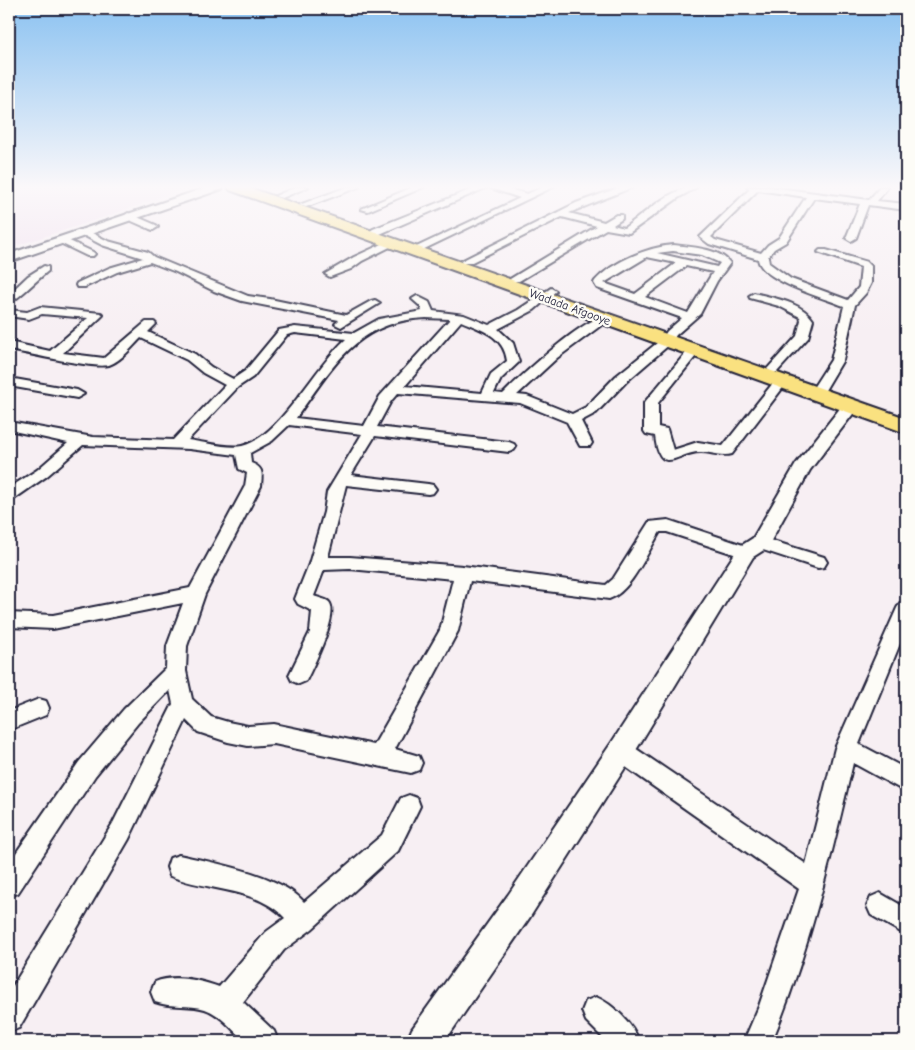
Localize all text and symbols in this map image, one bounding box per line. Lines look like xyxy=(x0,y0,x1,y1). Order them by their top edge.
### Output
street label: Wadada Afgooye xyxy=(528,286,612,328)

